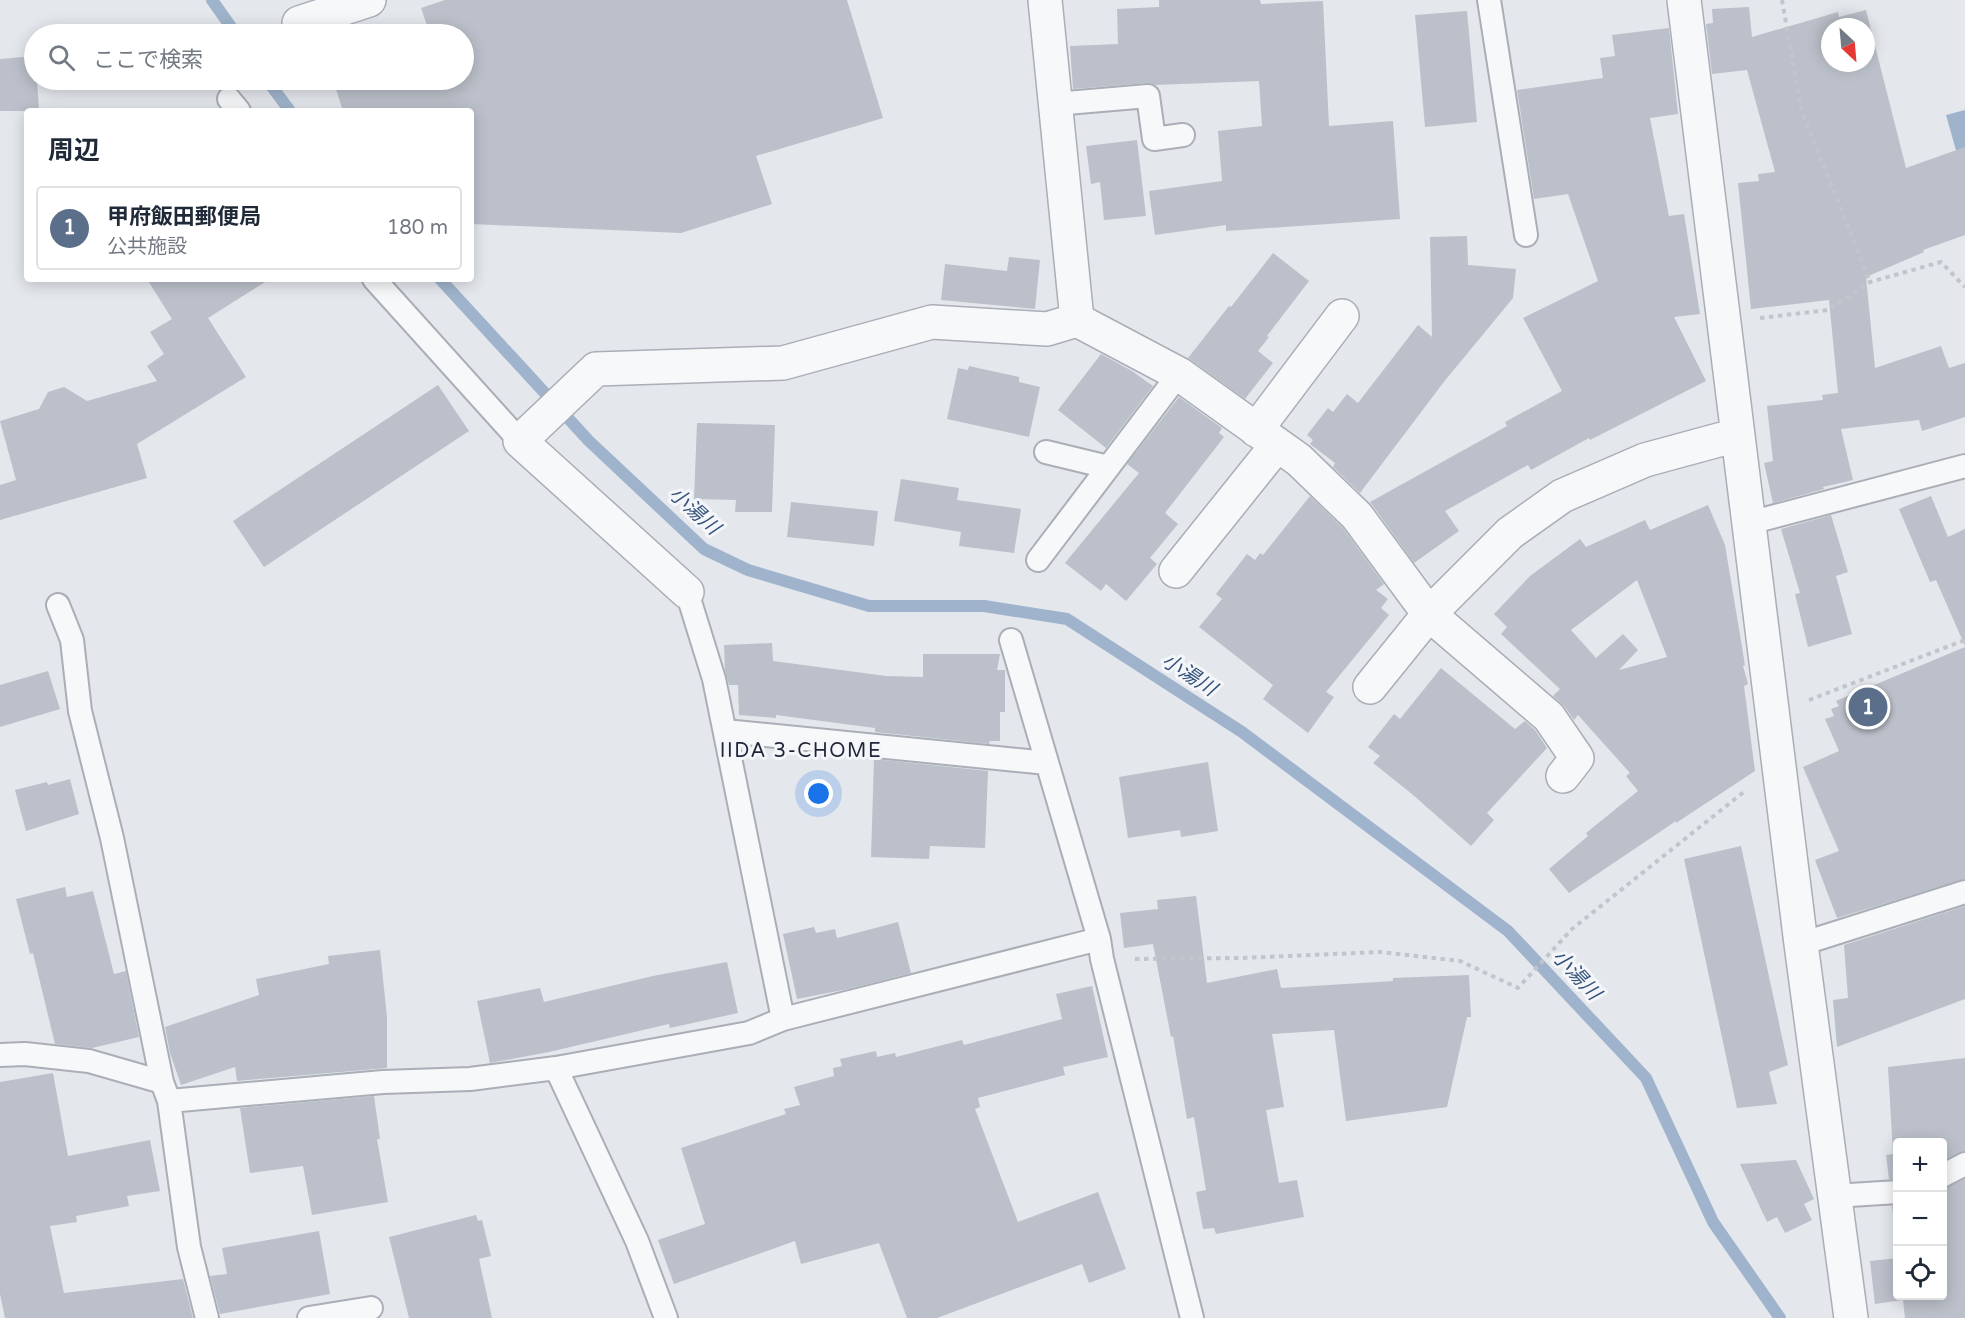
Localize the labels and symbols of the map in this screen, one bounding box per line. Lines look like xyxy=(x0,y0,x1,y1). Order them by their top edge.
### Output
north arrow xyxy=(1821,18,1875,72)
water label: 小湯川 xyxy=(664,482,726,541)
water label: 小湯川 xyxy=(1157,649,1222,702)
pin: 1 xyxy=(1848,684,1888,730)
district label: IIDA 3-CHOME xyxy=(720,739,882,763)
your location xyxy=(804,779,833,808)
water label: 小湯川 xyxy=(1547,945,1607,1007)

